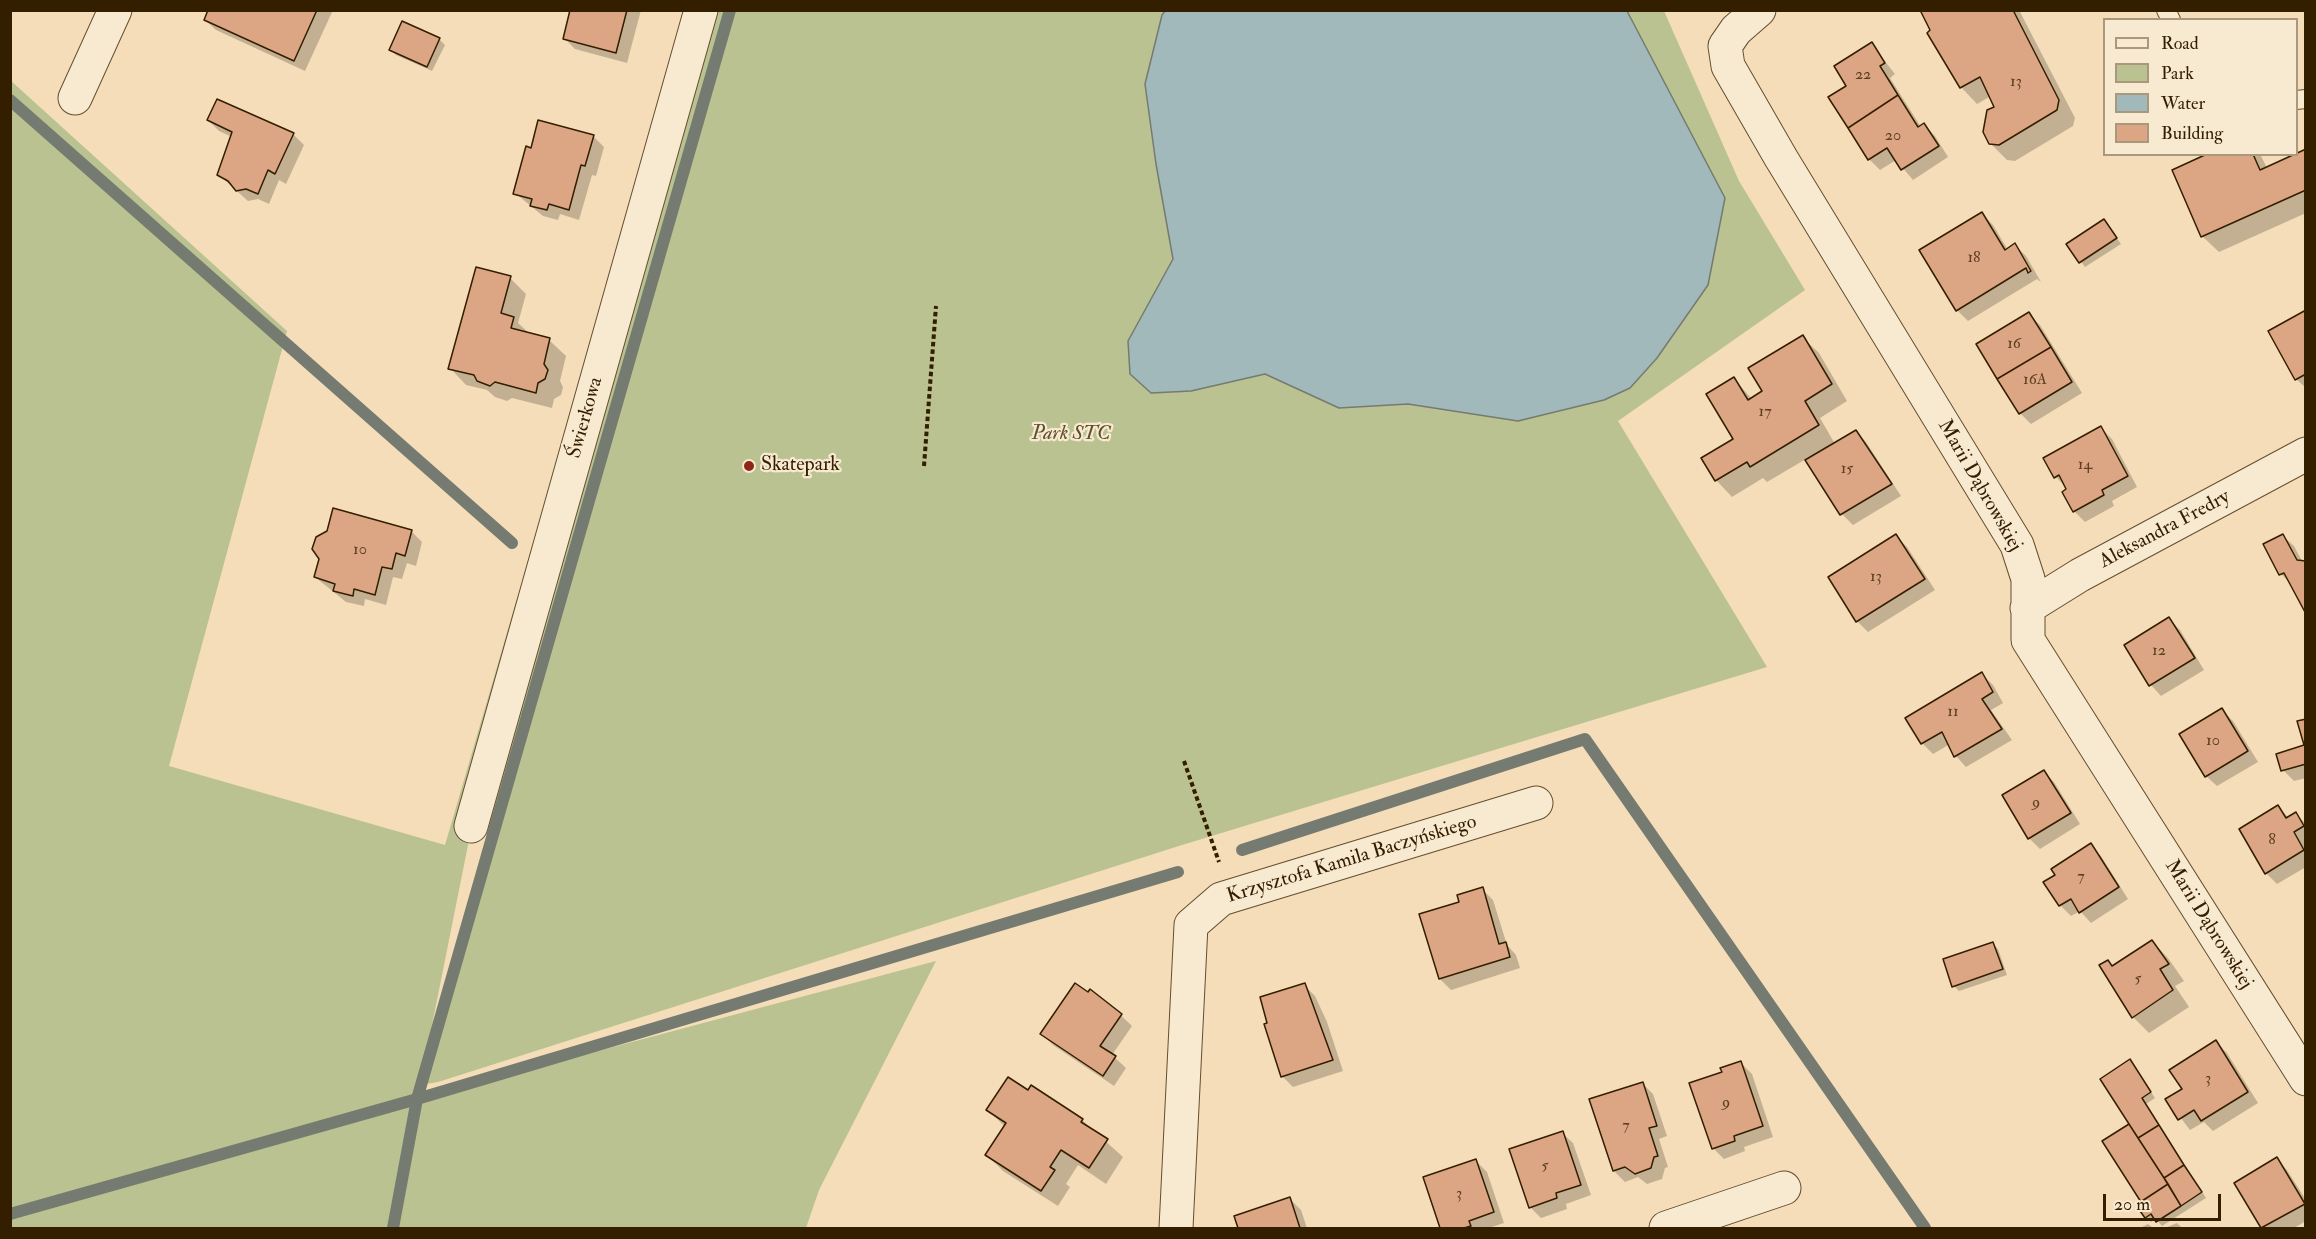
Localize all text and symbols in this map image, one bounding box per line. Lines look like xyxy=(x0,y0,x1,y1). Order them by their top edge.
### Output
legend xyxy=(2103,18,2298,156)
text: Road xyxy=(2161,32,2199,55)
text: Park xyxy=(2161,62,2194,85)
house number: 22 xyxy=(1855,66,1871,86)
house number: 13 xyxy=(2010,73,2022,93)
text: Water xyxy=(2161,92,2205,115)
text: Building xyxy=(2161,122,2223,145)
house number: 20 xyxy=(1885,127,1901,147)
house number: 18 xyxy=(1967,249,1981,269)
house number: 16 xyxy=(2007,335,2021,355)
house number: 16A xyxy=(2023,371,2047,391)
street label: Świerkowa xyxy=(563,375,609,461)
house number: 17 xyxy=(1758,403,1772,423)
street label: Marii Dąbrowskiej xyxy=(1932,416,2026,556)
park label: Park STC xyxy=(1031,423,1111,447)
place label: Skatepark xyxy=(761,454,840,478)
house number: 14 xyxy=(2078,456,2092,476)
marker: Skatepark xyxy=(742,459,756,473)
house number: 15 xyxy=(1841,460,1853,480)
street label: Aleksandra Fredry xyxy=(2096,485,2234,575)
house number: 10 xyxy=(353,541,367,561)
house number: 13 xyxy=(1870,568,1882,588)
house number: 12 xyxy=(2152,642,2166,662)
house number: 11 xyxy=(1947,703,1959,723)
house number: 10 xyxy=(2206,732,2220,752)
house number: 9 xyxy=(2032,794,2040,814)
street label: Krzysztofa Kamila Baczyńskiego xyxy=(1224,811,1480,909)
house number: 8 xyxy=(2268,831,2276,851)
street label: Marii Dąbrowskiej xyxy=(2159,856,2257,994)
house number: 7 xyxy=(2077,868,2085,888)
house number: 5 xyxy=(2134,970,2142,990)
house number: 3 xyxy=(2205,1070,2211,1090)
house number: 9 xyxy=(1722,1094,1730,1114)
house number: 7 xyxy=(1622,1117,1630,1137)
house number: 5 xyxy=(1541,1157,1549,1177)
scale bar xyxy=(2106,1182,2224,1220)
house number: 3 xyxy=(1456,1185,1462,1205)
text: 20 m xyxy=(2114,1193,2150,1216)

